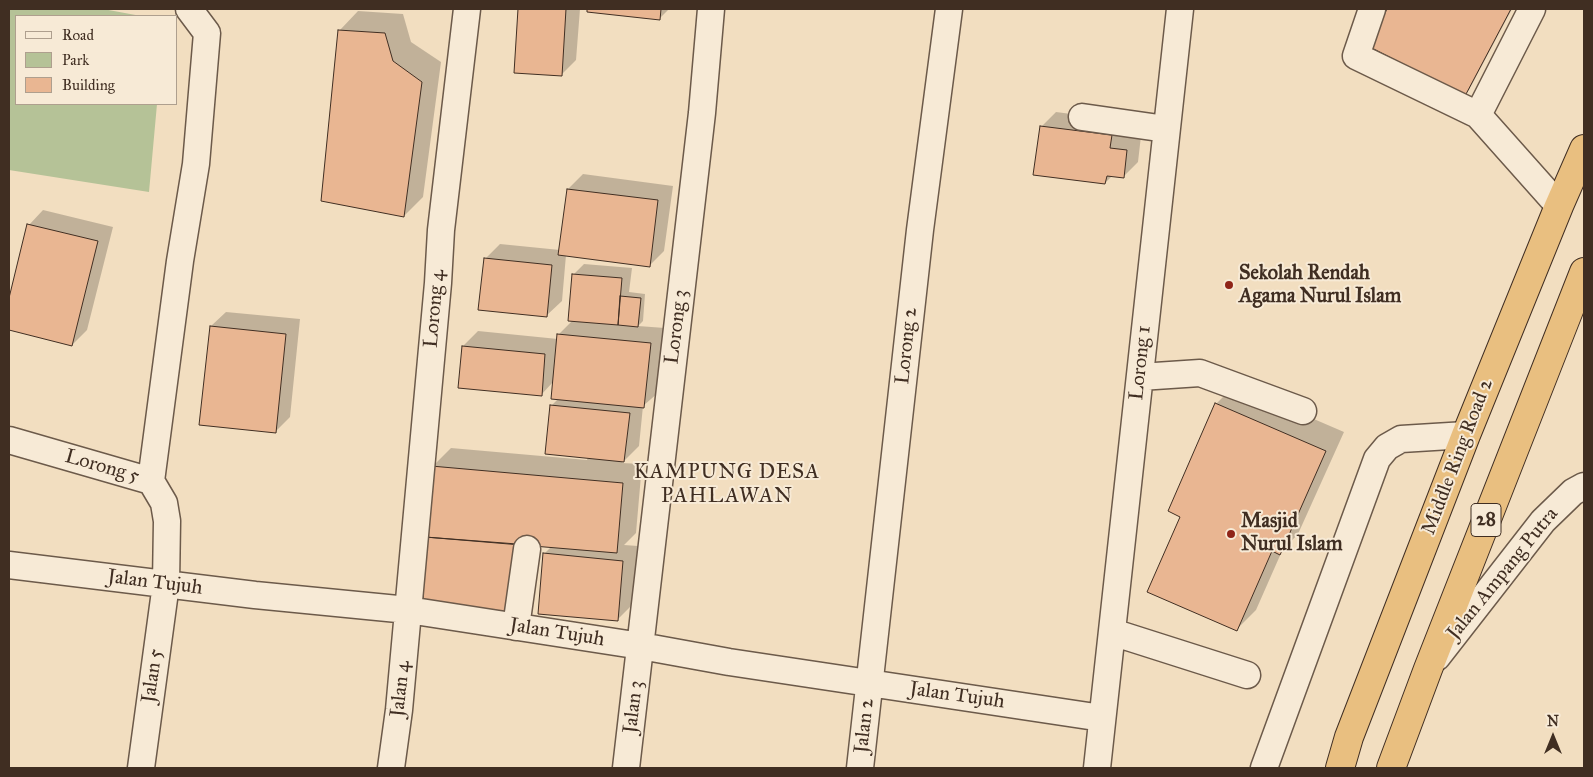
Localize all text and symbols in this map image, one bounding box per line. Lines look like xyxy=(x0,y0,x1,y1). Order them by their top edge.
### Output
legend xyxy=(15,15,178,105)
text: Road xyxy=(62,26,94,44)
text: Park xyxy=(62,51,89,69)
text: Building xyxy=(62,76,115,94)
place label: Sekolah Rendah Agama Nurul Islam xyxy=(1239,262,1401,309)
street label: Lorong 4 xyxy=(420,269,450,349)
marker: Sekolah Rendah Agama Nurul Islam xyxy=(1223,279,1235,291)
street label: Lorong 3 xyxy=(661,288,693,366)
street label: Lorong 2 xyxy=(891,307,923,385)
street label: Lorong 1 xyxy=(1125,324,1157,402)
street label: Middle Ring Road 2 xyxy=(1417,376,1499,538)
street label: Lorong 5 xyxy=(62,445,142,489)
district label: KAMPUNG DESA PAHLAWAN xyxy=(632,460,822,510)
street label: Jalan Ampang Putra xyxy=(1442,503,1564,645)
road number: 28 xyxy=(1471,504,1501,536)
place label: Masjid Nurul Islam xyxy=(1241,510,1343,557)
marker: Masjid Nurul Islam xyxy=(1225,528,1237,540)
street label: Jalan Tujuh xyxy=(106,565,204,601)
street label: Jalan Tujuh xyxy=(508,614,606,652)
street label: Jalan 5 xyxy=(137,647,169,705)
street label: Jalan 4 xyxy=(386,660,416,718)
street label: Jalan Tujuh xyxy=(908,677,1006,715)
street label: Jalan 3 xyxy=(619,679,649,735)
street label: Jalan 2 xyxy=(850,697,880,755)
north arrow xyxy=(1528,712,1578,762)
text: N xyxy=(1547,713,1559,730)

